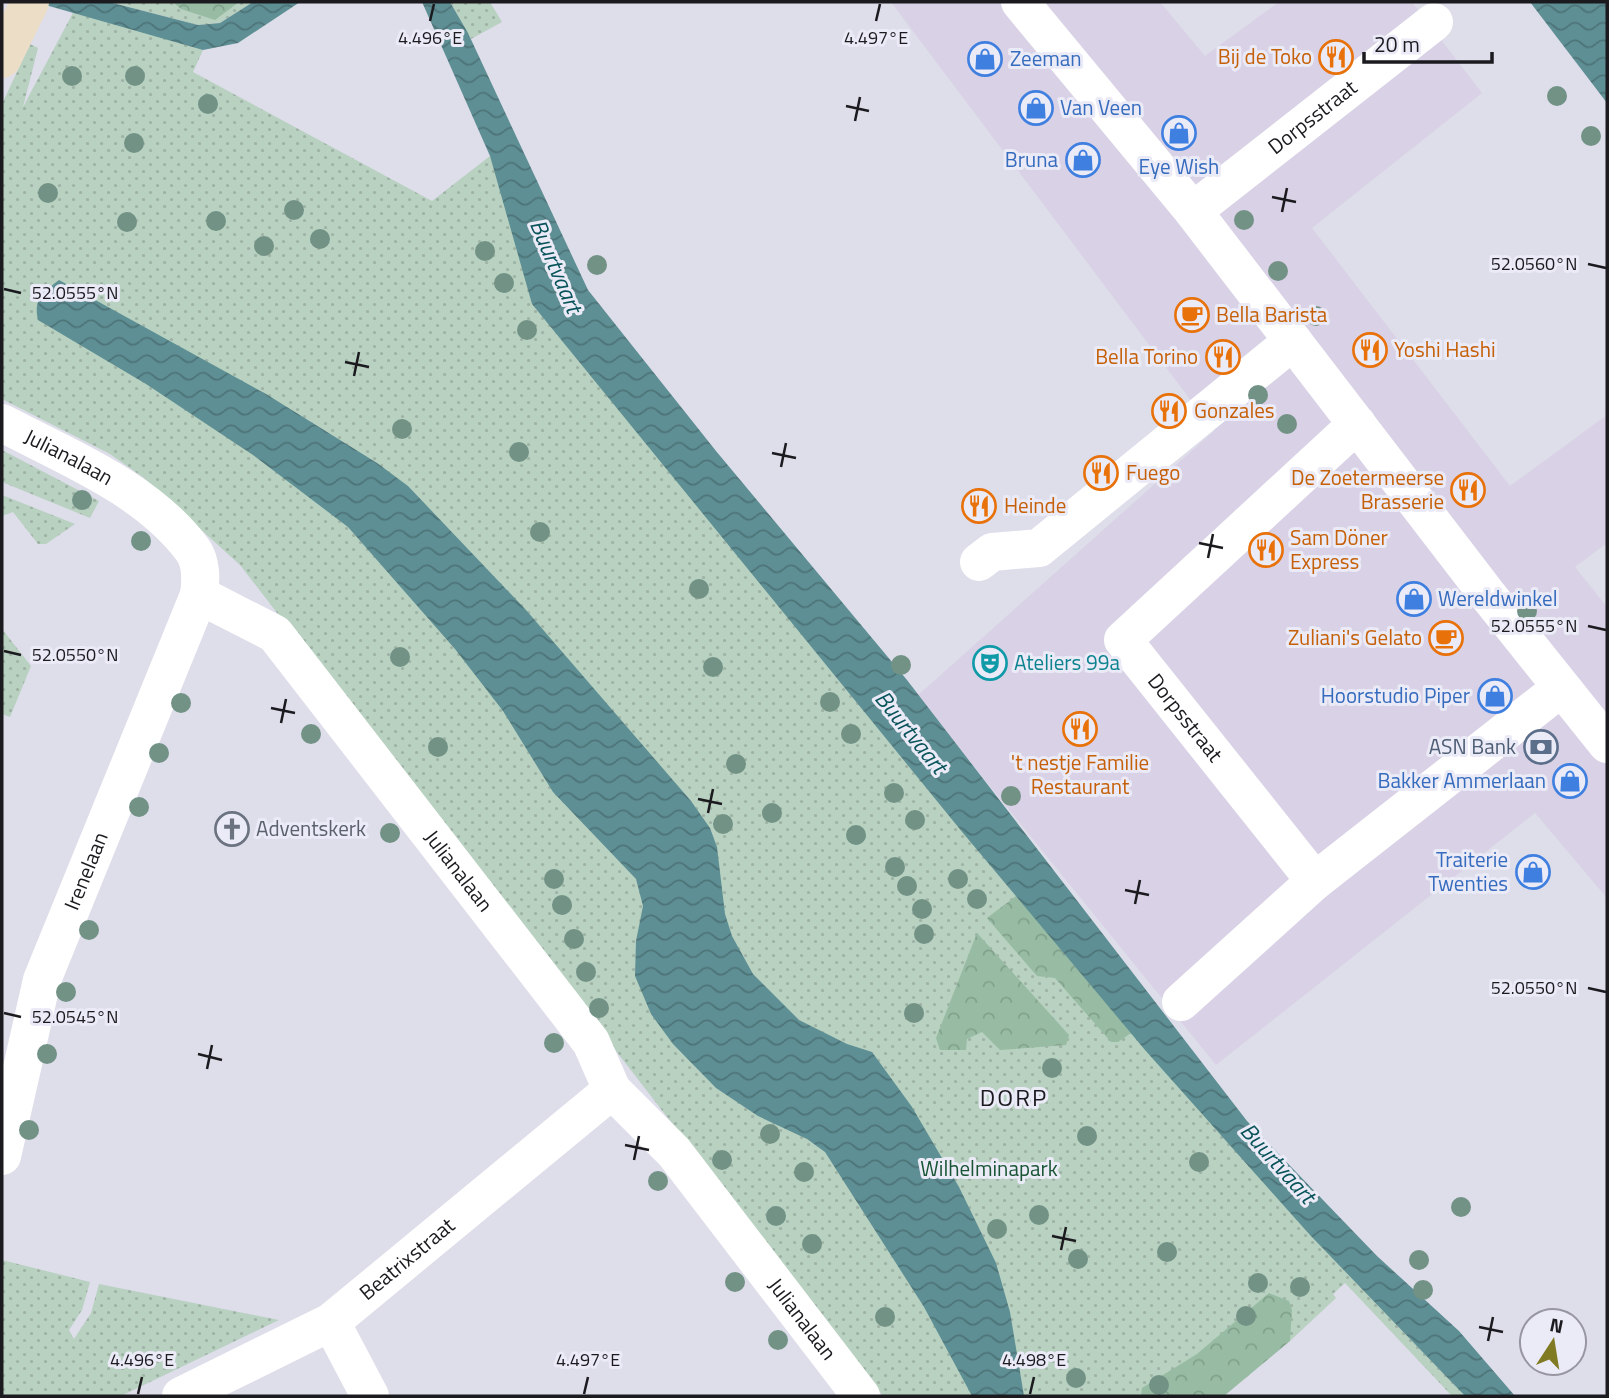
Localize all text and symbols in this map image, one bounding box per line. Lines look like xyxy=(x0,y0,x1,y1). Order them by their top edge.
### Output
scale bar xyxy=(1364,21,1492,65)
text: 4.496°E xyxy=(398,24,462,51)
text: 4.497°E xyxy=(844,24,908,51)
text: 20 m xyxy=(1374,28,1420,60)
restaurant icon: Bij de Toko xyxy=(1317,38,1355,76)
shop icon: Zeeman xyxy=(966,40,1004,78)
place label: Bij de Toko xyxy=(1218,40,1312,72)
place label: Zeeman xyxy=(1010,42,1082,74)
street label: Dorpsstraat xyxy=(1261,71,1364,162)
shop icon: Van Veen xyxy=(1017,89,1055,127)
place label: Van Veen xyxy=(1060,91,1142,123)
shop icon: Eye Wish xyxy=(1160,114,1198,152)
shop icon: Bruna xyxy=(1064,141,1102,179)
place label: Bruna xyxy=(1005,143,1058,175)
place label: Eye Wish xyxy=(1139,150,1219,182)
water label: Buurtvaart xyxy=(521,214,593,320)
text: 52.0560°N xyxy=(1491,250,1577,277)
text: 52.0555°N xyxy=(32,279,118,306)
cafe icon: Bella Barista xyxy=(1173,296,1211,334)
place label: Bella Barista xyxy=(1216,298,1328,330)
restaurant icon: Yoshi Hashi xyxy=(1351,331,1389,369)
place label: Yoshi Hashi xyxy=(1394,333,1496,365)
restaurant icon: Bella Torino xyxy=(1204,338,1242,376)
place label: Bella Torino xyxy=(1095,340,1198,372)
restaurant icon: Gonzales xyxy=(1150,392,1188,430)
place label: Gonzales xyxy=(1194,394,1275,426)
street label: Julianalaan xyxy=(19,420,120,493)
restaurant icon: Fuego xyxy=(1082,454,1120,492)
place label: Fuego xyxy=(1126,456,1180,488)
place label: De Zoetermeerse Brasserie xyxy=(1291,461,1444,517)
restaurant icon: De Zoetermeerse Brasserie xyxy=(1449,471,1487,509)
restaurant icon: Heinde xyxy=(960,487,998,525)
place label: Heinde xyxy=(1004,489,1066,521)
place label: Sam Döner Express xyxy=(1290,521,1388,577)
restaurant icon: Sam Döner Express xyxy=(1247,531,1285,569)
shop icon: Wereldwinkel xyxy=(1395,580,1433,618)
place label: Wereldwinkel xyxy=(1438,582,1558,614)
text: 52.0555°N xyxy=(1491,612,1577,639)
cafe icon: Zuliani's Gelato xyxy=(1427,619,1465,657)
place label: Zuliani's Gelato xyxy=(1288,621,1422,653)
text: 52.0550°N xyxy=(32,641,118,668)
theatre icon: Ateliers 99a xyxy=(971,644,1009,682)
place label: Ateliers 99a xyxy=(1014,646,1120,678)
street label: Dorpsstraat xyxy=(1140,666,1232,769)
shop icon: Hoorstudio Piper xyxy=(1476,677,1514,715)
place label: Hoorstudio Piper xyxy=(1321,679,1470,711)
water label: Buurtvaart xyxy=(867,682,958,783)
restaurant icon: 't nestje Familie Restaurant xyxy=(1061,710,1099,748)
bank icon: ASN Bank xyxy=(1522,728,1560,766)
place label: ASN Bank xyxy=(1429,730,1516,762)
place label: 't nestje Familie Restaurant xyxy=(1011,746,1149,802)
shop icon: Bakker Ammerlaan xyxy=(1551,762,1589,800)
place label: Bakker Ammerlaan xyxy=(1378,764,1546,796)
church icon: Adventskerk xyxy=(213,810,251,848)
place label: Adventskerk xyxy=(256,812,366,844)
street label: Julianalaan xyxy=(417,823,501,918)
street label: Irenelaan xyxy=(55,827,116,915)
place label: Traiterie Twenties xyxy=(1428,843,1508,899)
shop icon: Traiterie Twenties xyxy=(1514,853,1552,891)
text: 52.0550°N xyxy=(1491,974,1577,1001)
text: 52.0545°N xyxy=(32,1003,118,1030)
district label: DORP xyxy=(980,1079,1048,1115)
water label: Buurtvaart xyxy=(1232,1114,1326,1213)
park label: Wilhelminapark xyxy=(920,1152,1058,1184)
street label: Beatrixstraat xyxy=(352,1209,462,1308)
street label: Julianalaan xyxy=(761,1271,845,1367)
north arrow xyxy=(1518,1307,1588,1377)
text: N xyxy=(1547,1309,1566,1340)
text: 4.496°E xyxy=(110,1346,174,1373)
text: 4.497°E xyxy=(556,1346,620,1373)
text: 4.498°E xyxy=(1002,1346,1066,1373)

